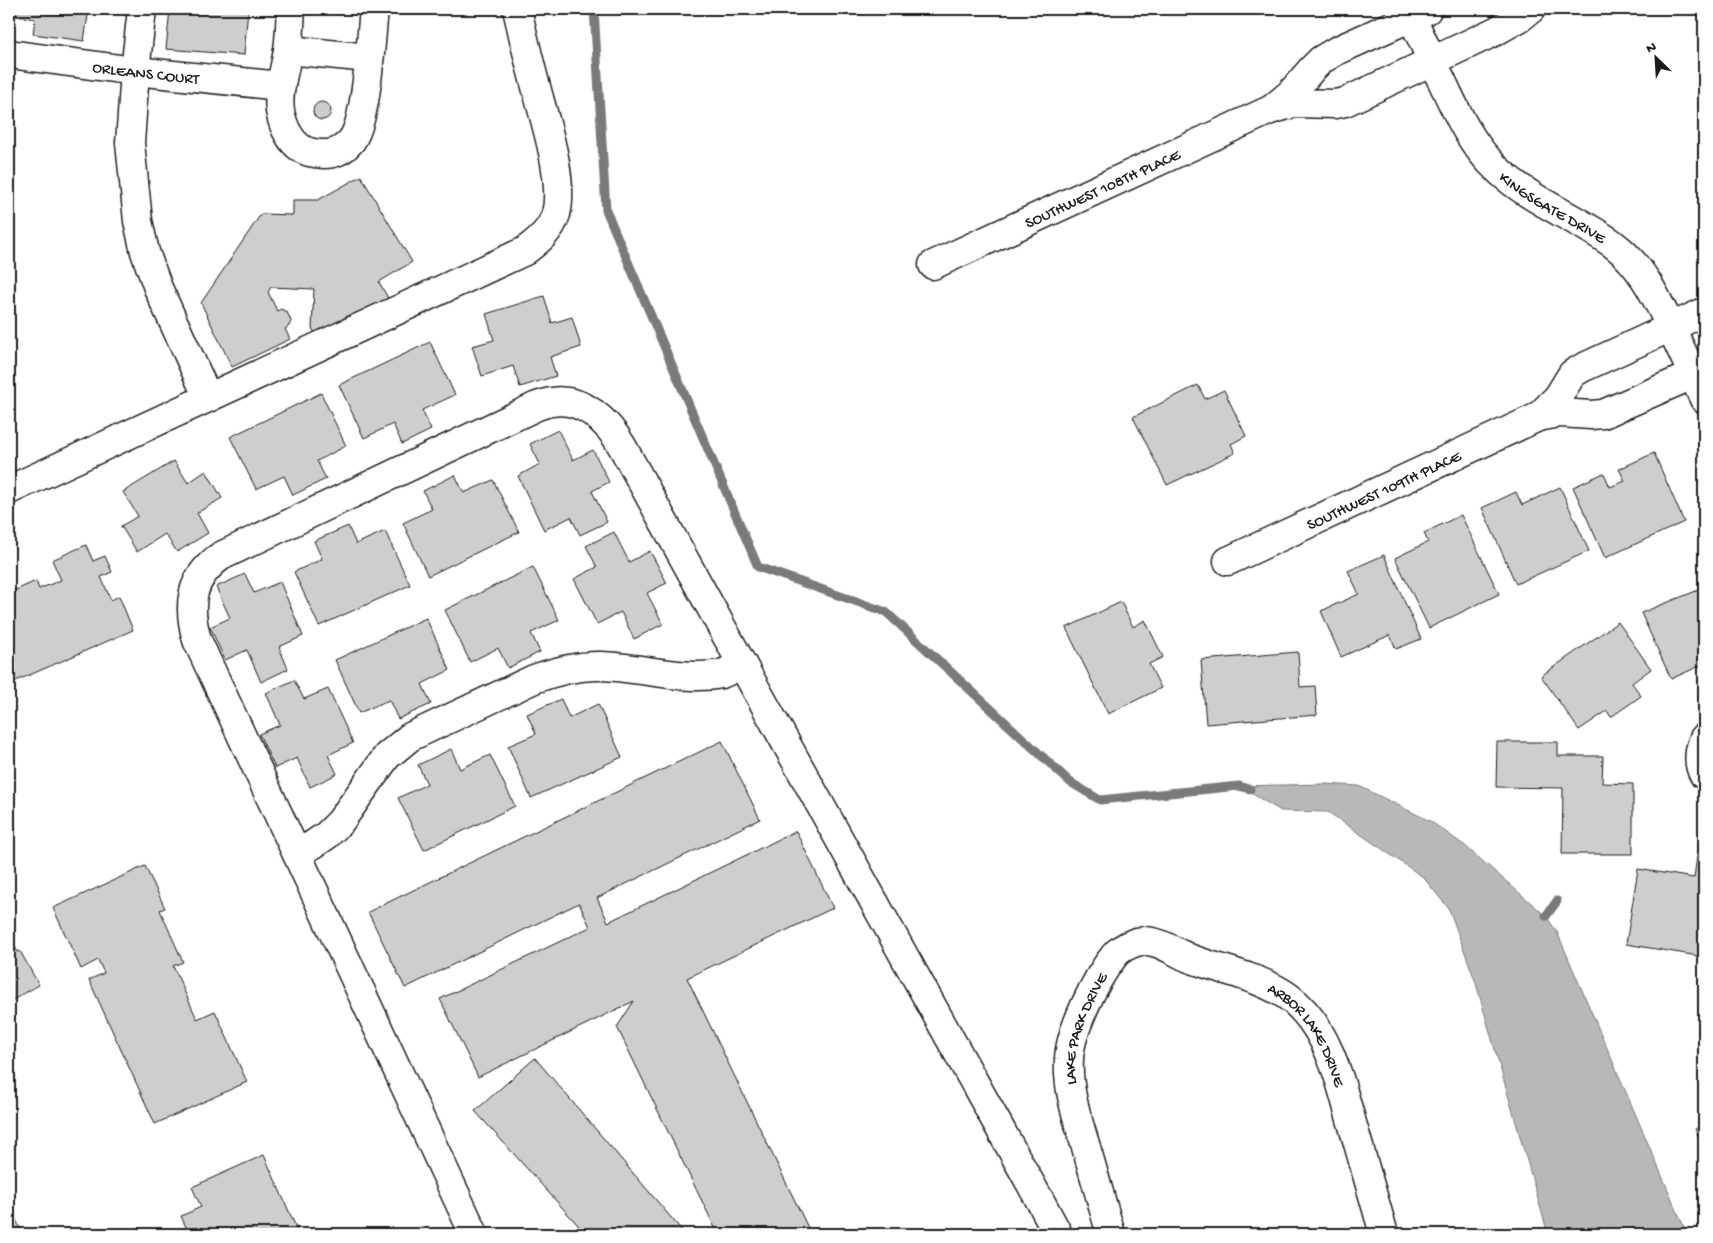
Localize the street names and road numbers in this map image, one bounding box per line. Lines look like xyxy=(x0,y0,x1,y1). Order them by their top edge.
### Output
street label: ORLEANS COURT xyxy=(91,59,201,91)
street label: SOUTHWEST 108TH PLACE xyxy=(1023,146,1185,234)
street label: KINGSGATE DRIVE xyxy=(1494,169,1609,250)
street label: SOUTHWEST 109TH PLACE xyxy=(1304,448,1466,536)
street label: LAKE PARK DRIVE xyxy=(1063,969,1114,1086)
street label: ARBOR LAKE DRIVE xyxy=(1264,981,1348,1091)

